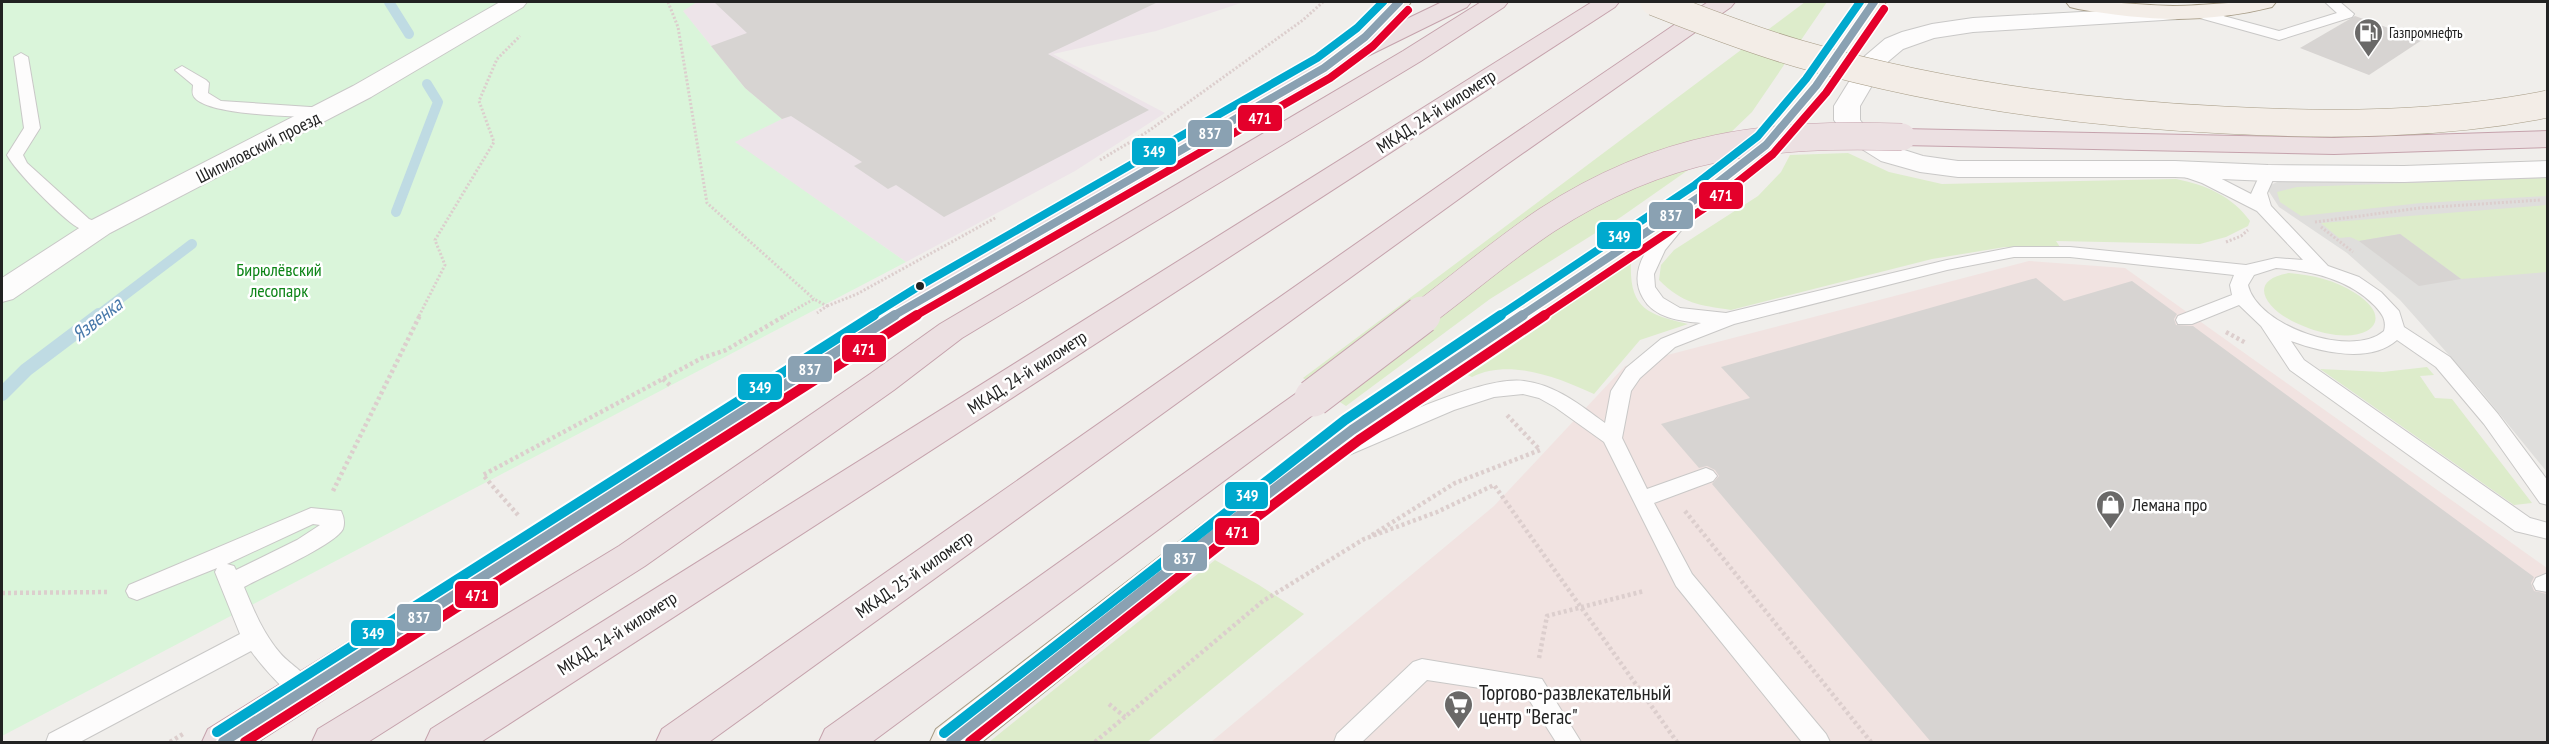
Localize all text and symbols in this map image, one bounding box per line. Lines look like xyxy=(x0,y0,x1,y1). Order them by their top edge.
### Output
fuel station icon: Газпромнефть xyxy=(2352,16,2384,58)
place label: Газпромнефть xyxy=(2389,23,2463,42)
street label: МКАД, 24-й километр xyxy=(1372,64,1500,158)
line badge: 471 xyxy=(1237,104,1283,132)
street label: Шипиловский проезд xyxy=(192,106,324,188)
text: 471 xyxy=(1249,108,1271,128)
line badge: 837 xyxy=(1187,119,1233,148)
text: 837 xyxy=(1199,123,1221,143)
line badge: 349 xyxy=(1131,137,1177,166)
text: 349 xyxy=(1143,141,1165,161)
line badge: 471 xyxy=(1698,181,1744,210)
text: 471 xyxy=(1710,185,1732,205)
line badge: 837 xyxy=(1648,201,1694,230)
text: 837 xyxy=(1660,205,1682,225)
line badge: 349 xyxy=(1596,221,1642,250)
text: 349 xyxy=(1608,226,1630,246)
park label: Бирюлёвский лесопарк xyxy=(236,258,322,302)
unlabelled marker xyxy=(914,280,926,292)
water label: Язвенка xyxy=(67,291,128,347)
street label: МКАД, 24-й километр xyxy=(963,325,1091,419)
line badge: 471 xyxy=(841,334,887,363)
text: 471 xyxy=(853,339,875,359)
line badge: 837 xyxy=(787,355,833,383)
text: 837 xyxy=(799,359,821,379)
line badge: 349 xyxy=(737,373,783,401)
text: 349 xyxy=(749,377,771,397)
line badge: 349 xyxy=(1224,481,1269,510)
text: 349 xyxy=(1236,485,1258,505)
shop icon: Лемана про xyxy=(2095,488,2127,530)
place label: Лемана про xyxy=(2131,493,2207,516)
line badge: 471 xyxy=(1214,517,1260,546)
text: 471 xyxy=(1226,522,1248,542)
street label: МКАД, 25-й километр xyxy=(851,525,977,623)
line badge: 837 xyxy=(1162,543,1208,572)
text: 837 xyxy=(1174,548,1196,568)
line badge: 471 xyxy=(454,580,499,609)
text: 471 xyxy=(466,585,488,605)
street label: МКАД, 24-й километр xyxy=(553,586,681,680)
line badge: 837 xyxy=(396,603,442,632)
text: 837 xyxy=(408,607,430,627)
line badge: 349 xyxy=(350,619,396,647)
text: 349 xyxy=(362,623,384,643)
place label: Торгово-развлекательный центр "Вегас" xyxy=(1479,679,1671,730)
supermarket icon: Торгово-развлекательный центр "Вегас" xyxy=(1442,688,1474,730)

